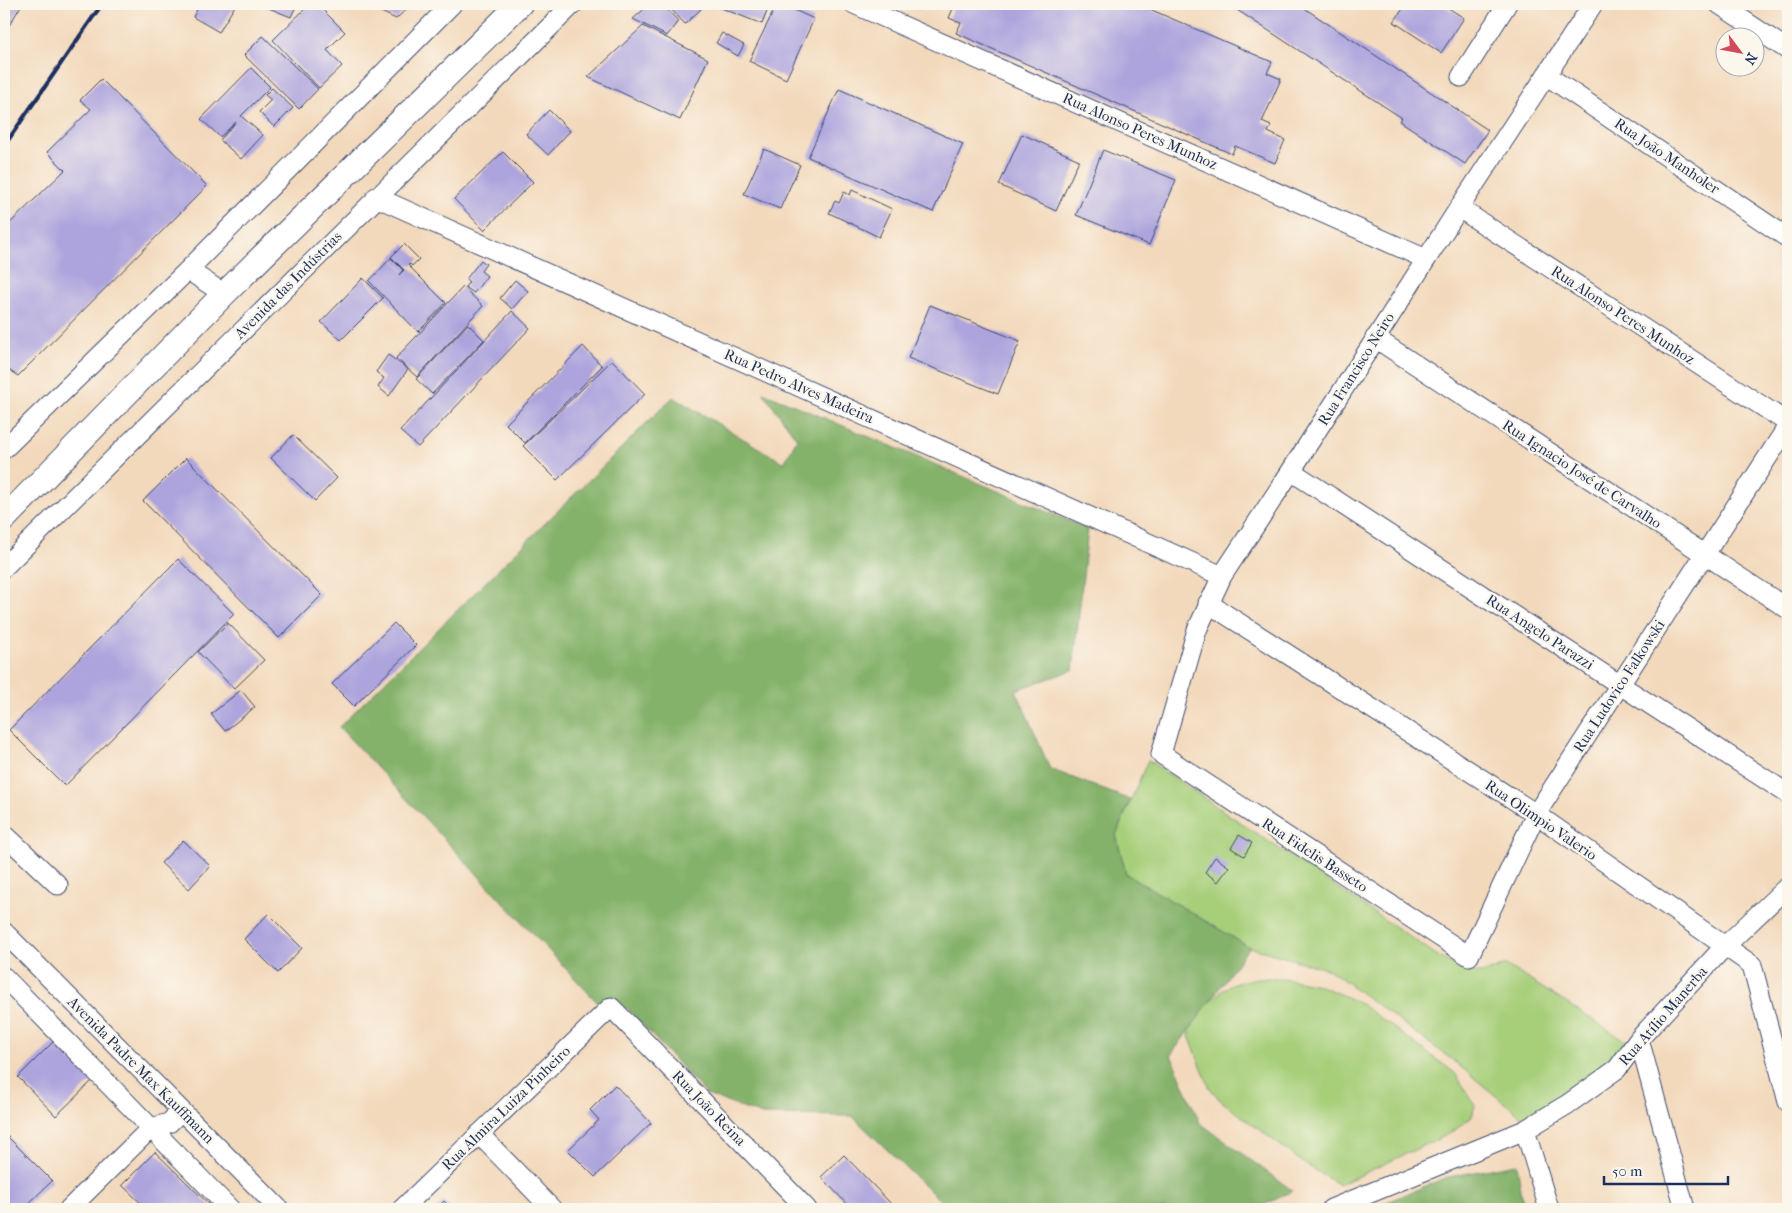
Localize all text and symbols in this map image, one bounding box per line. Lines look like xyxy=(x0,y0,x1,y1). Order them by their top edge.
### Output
north arrow xyxy=(1714,28,1764,78)
text: N xyxy=(1740,50,1761,68)
street label: Rua Alonso Peres Munhoz xyxy=(1060,89,1221,173)
street label: Rua João Manholer xyxy=(1611,114,1724,198)
street label: Avenida das Indústrias xyxy=(230,227,346,343)
street label: Rua Alonso Peres Munhoz xyxy=(1548,262,1698,368)
street label: Rua Francisco Neiro xyxy=(1314,309,1398,429)
street label: Rua Pedro Alves Madeira xyxy=(721,345,878,428)
street label: Rua Ignacio José de Carvalho xyxy=(1499,416,1665,532)
street label: Rua Angelo Parazzi xyxy=(1483,590,1598,674)
street label: Rua Ludovico Falkowski xyxy=(1569,616,1669,756)
street label: Rua Olimpio Valerio xyxy=(1482,776,1601,864)
street label: Rua Fidelis Basseto xyxy=(1259,814,1372,896)
street label: Rua Atílio Manerba xyxy=(1615,962,1712,1069)
street label: Avenida Padre Max Kauffmann xyxy=(63,992,218,1147)
street label: Rua Almira Luiza Pinheiro xyxy=(438,1042,574,1174)
street label: Rua João Reina xyxy=(668,1066,750,1150)
scale bar xyxy=(1604,1153,1728,1185)
text: 50 m xyxy=(1612,1162,1643,1180)

